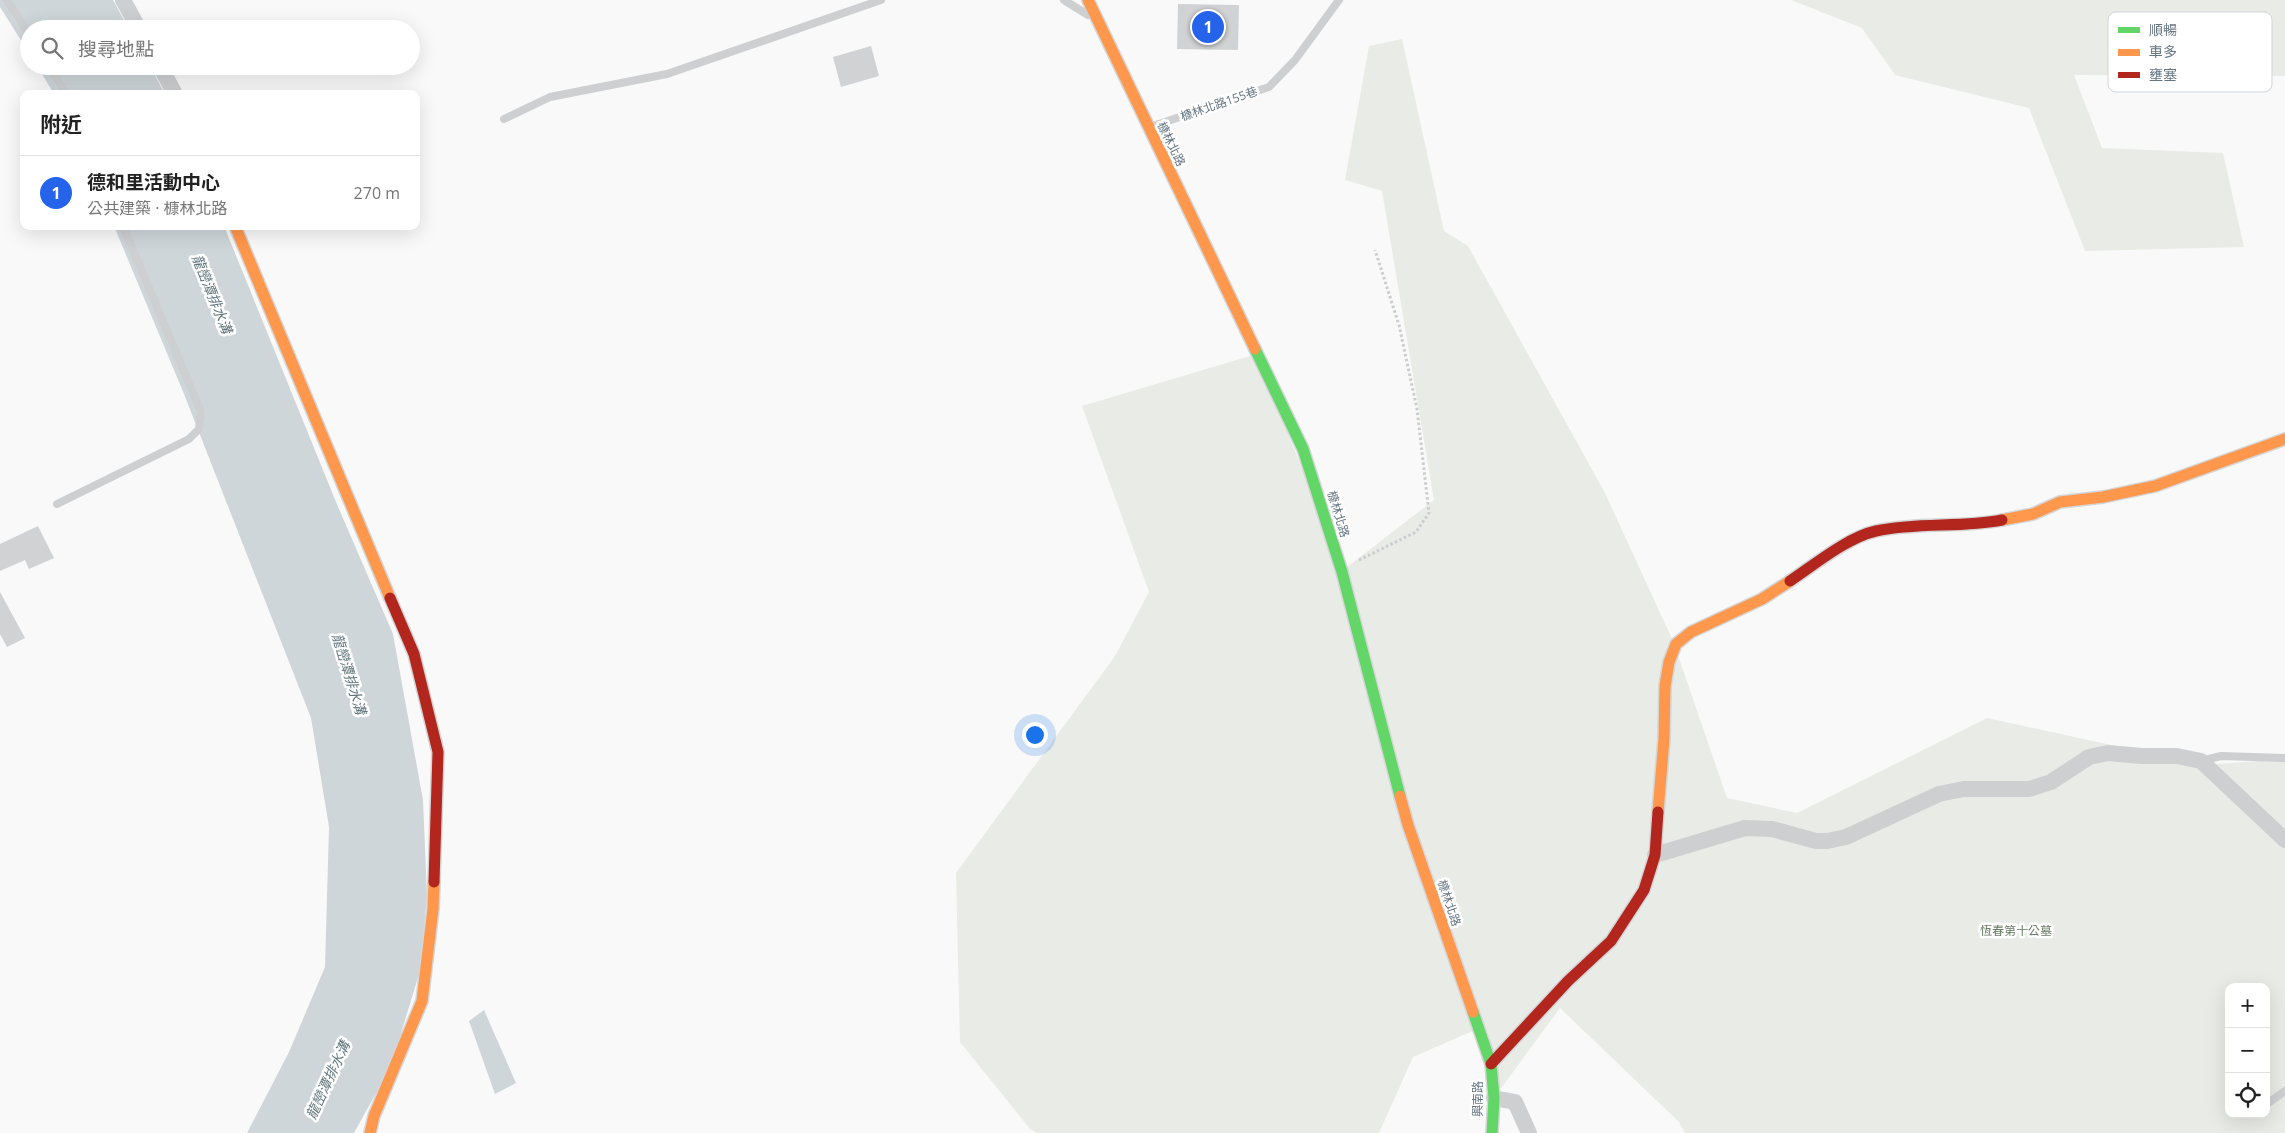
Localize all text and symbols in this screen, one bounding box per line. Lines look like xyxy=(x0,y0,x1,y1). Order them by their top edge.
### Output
pin: 1 xyxy=(1192,8,1224,46)
legend xyxy=(2108,12,2272,92)
search box xyxy=(20,20,420,75)
text: 順暢 xyxy=(2149,20,2177,39)
icon: search xyxy=(38,34,66,62)
text: 搜尋地點 xyxy=(78,36,154,62)
text: 車多 xyxy=(2149,42,2177,61)
text: 壅塞 xyxy=(2149,65,2177,84)
street label: 槺林北路155巷 xyxy=(1178,82,1260,125)
text: 附近 xyxy=(40,110,82,138)
street label: 槺林北路 xyxy=(1153,118,1190,169)
text: 德和里活動中心 xyxy=(87,169,220,195)
text: 1 xyxy=(51,182,61,204)
text: 270 m xyxy=(354,182,400,204)
text: 公共建築 · 槺林北路 xyxy=(87,197,228,219)
water label: 龍巒潭排水溝 xyxy=(188,251,238,338)
street label: 槺林北路 xyxy=(1323,488,1354,539)
water label: 龍巒潭排水溝 xyxy=(328,631,371,719)
your location xyxy=(1022,722,1048,748)
street label: 槺林北路 xyxy=(1434,877,1465,928)
park label: 恆春第十公墓 xyxy=(1980,922,2052,939)
map controls xyxy=(2225,983,2270,1118)
button: + xyxy=(2225,983,2270,1028)
button: − xyxy=(2225,1028,2270,1073)
water label: 龍巒潭排水溝 xyxy=(301,1036,355,1122)
button: locate xyxy=(2225,1073,2270,1118)
street label: 興南路 xyxy=(1469,1081,1486,1117)

